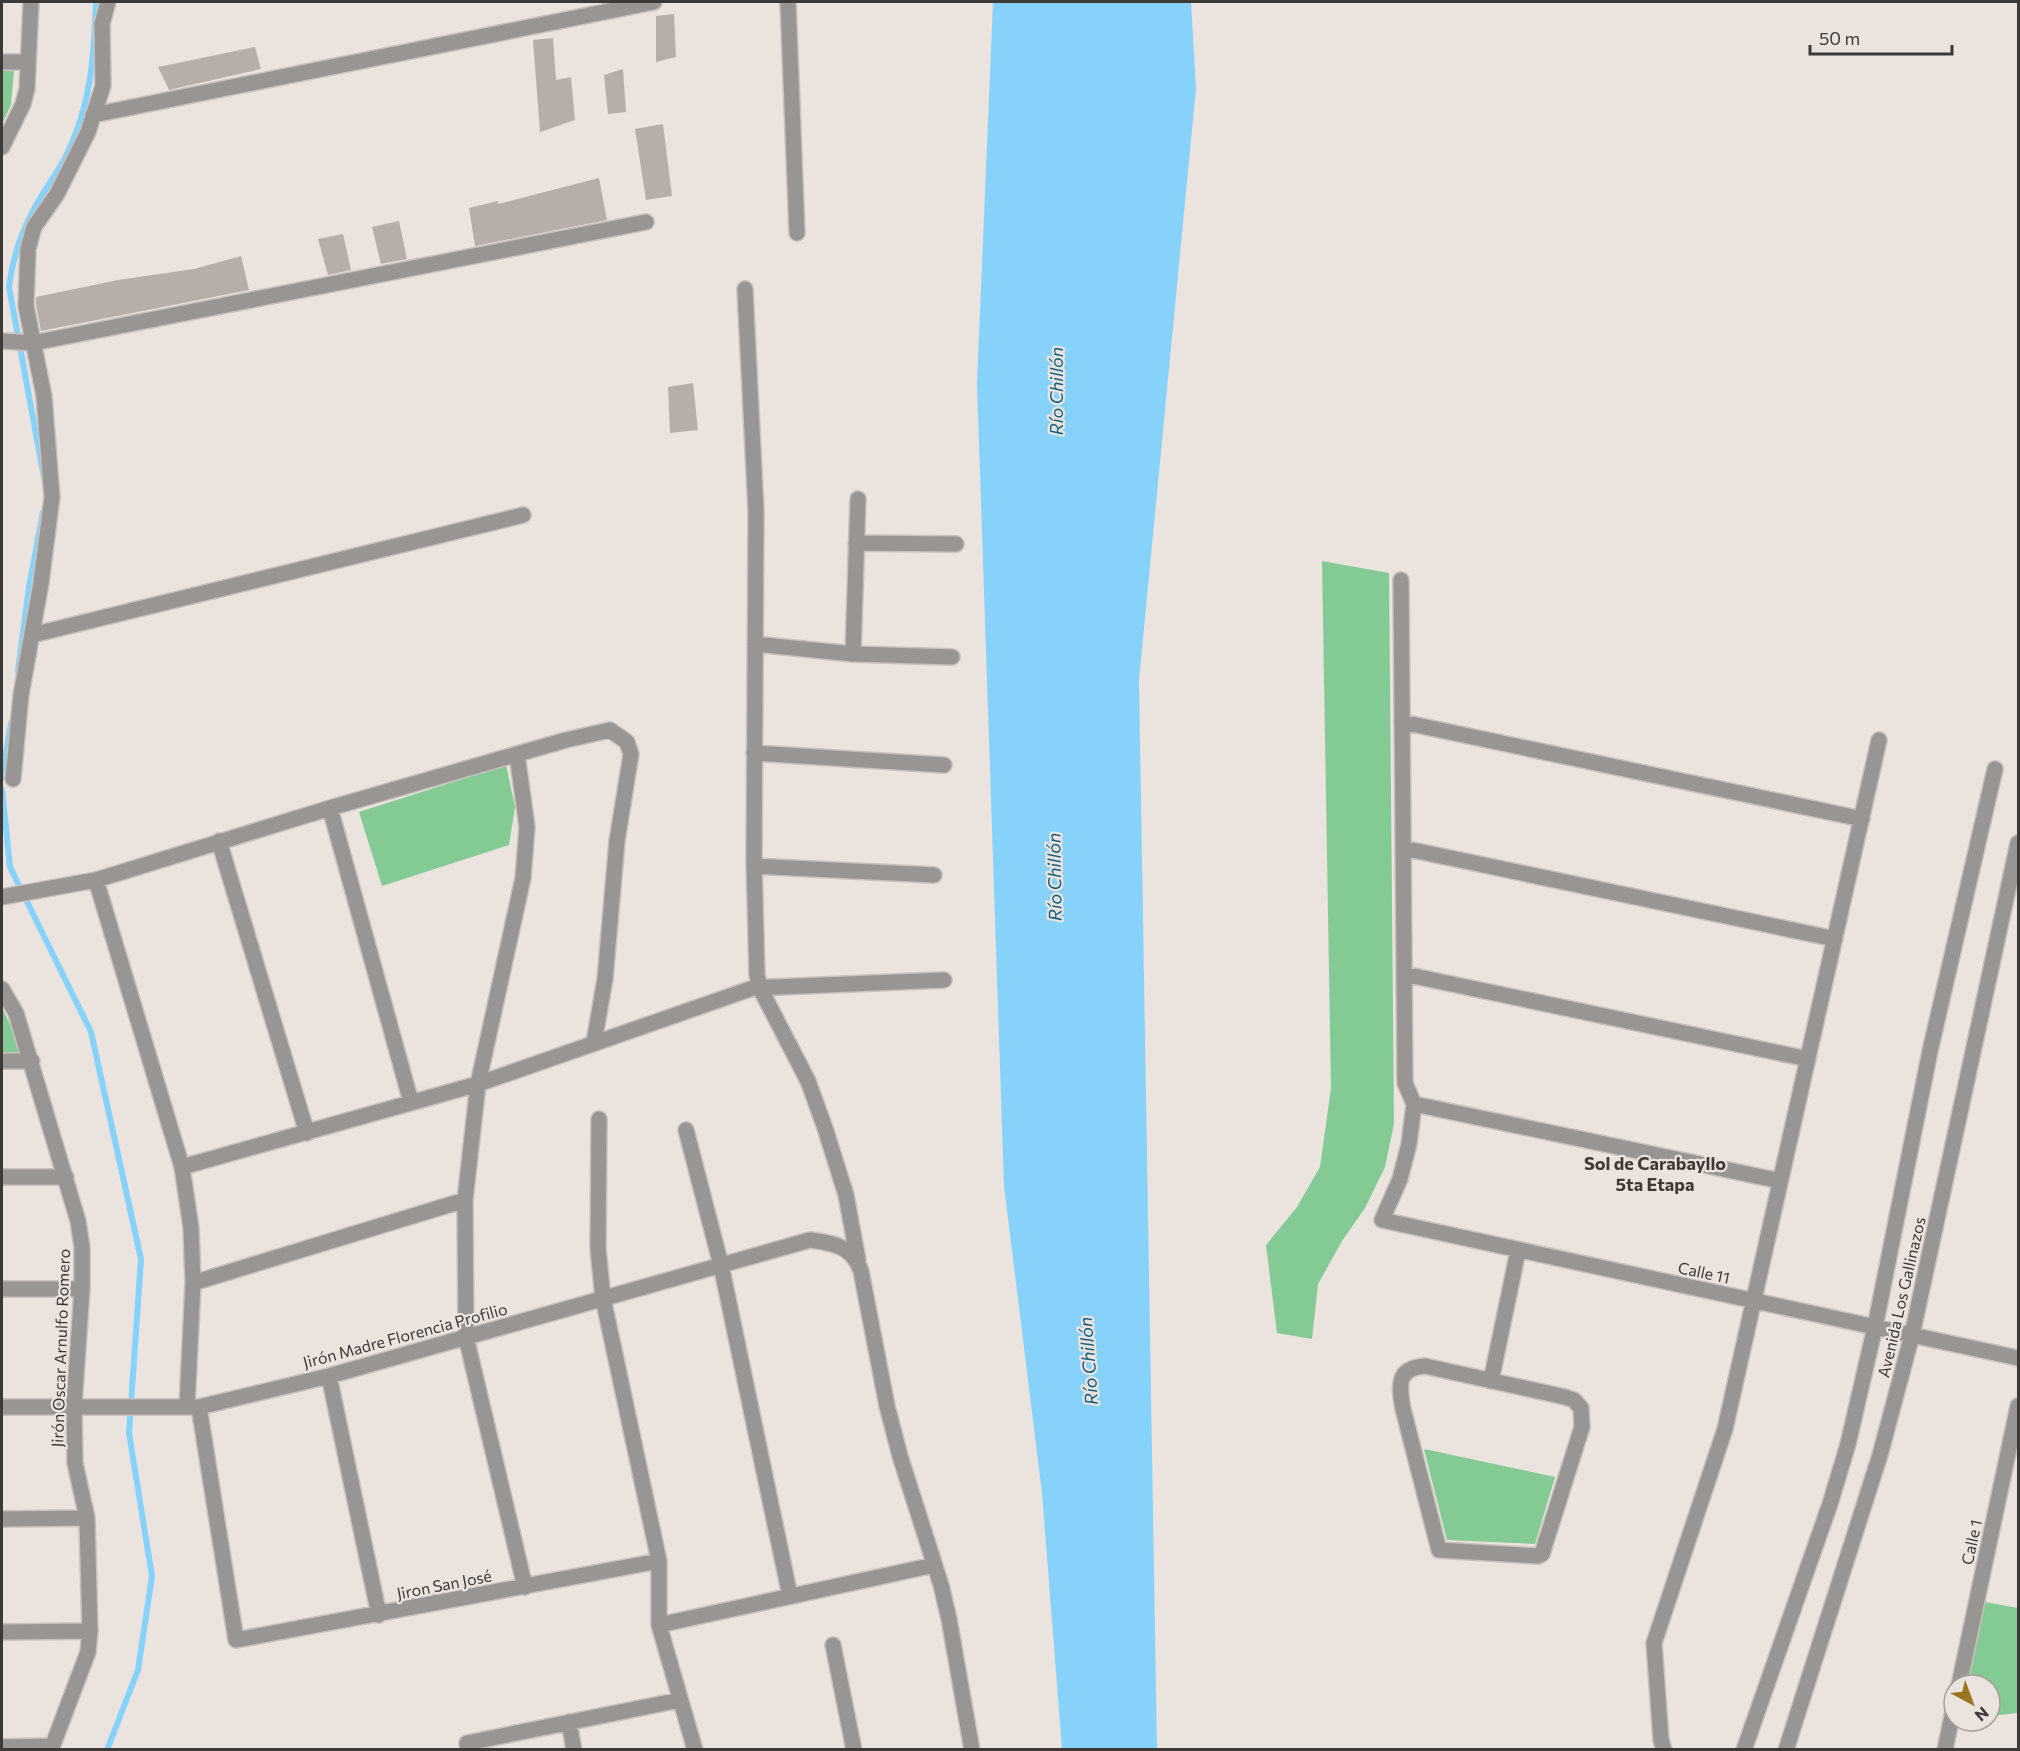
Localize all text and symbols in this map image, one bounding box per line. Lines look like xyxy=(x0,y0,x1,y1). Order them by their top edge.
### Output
scale bar xyxy=(1810,18,1952,56)
text: 50 m xyxy=(1819,27,1860,49)
water label: Río Chillón xyxy=(1045,347,1067,435)
water label: Río Chillón xyxy=(1042,833,1066,921)
district label: Sol de Carabayllo 5ta Etapa xyxy=(1584,1152,1726,1195)
street label: Avenida Los Gallinazos xyxy=(1873,1215,1929,1379)
street label: Jirón Oscar Arnulfo Romero xyxy=(47,1248,73,1448)
street label: Calle 11 xyxy=(1676,1257,1732,1287)
street label: Jirón Madre Florencia Profilio xyxy=(301,1299,509,1371)
water label: Río Chillón xyxy=(1074,1316,1102,1406)
street label: Calle 1 xyxy=(1957,1518,1985,1566)
street label: Jiron San José xyxy=(395,1565,493,1603)
north arrow xyxy=(1942,1673,2002,1733)
text: N xyxy=(1971,1704,1993,1726)

